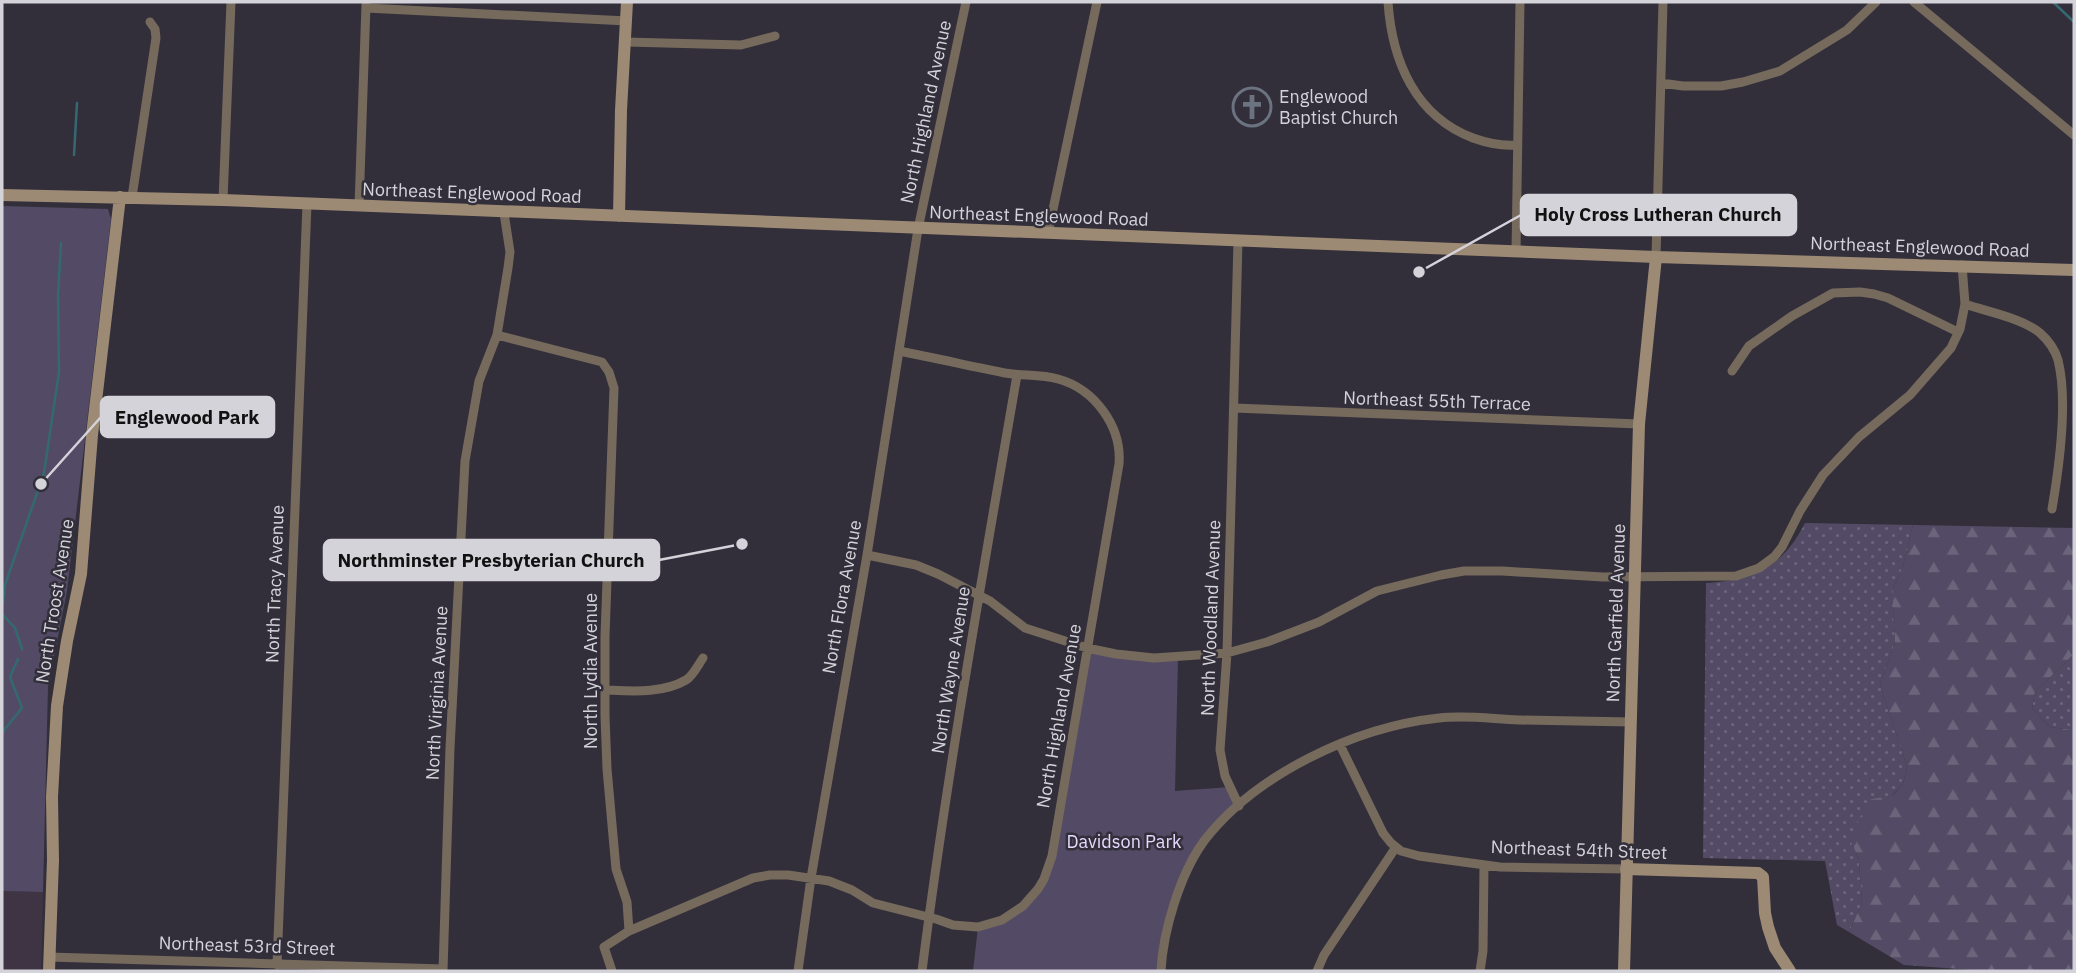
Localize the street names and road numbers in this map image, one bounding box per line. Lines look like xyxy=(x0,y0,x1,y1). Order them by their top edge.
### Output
street label: North Highland Avenue xyxy=(895,18,956,206)
street label: Northeast Englewood Road xyxy=(362,177,582,208)
street label: Northeast Englewood Road xyxy=(929,200,1149,231)
street label: Northeast Englewood Road xyxy=(1810,231,2030,262)
street label: Northeast 55th Terrace xyxy=(1343,386,1531,415)
street label: North Tracy Avenue xyxy=(260,504,289,663)
street label: North Troost Avenue xyxy=(30,517,79,685)
street label: North Flora Avenue xyxy=(817,518,866,676)
street label: North Woodland Avenue xyxy=(1196,519,1225,716)
street label: North Garfield Avenue xyxy=(1601,523,1630,703)
street label: North Wayne Avenue xyxy=(926,585,975,755)
street label: North Lydia Avenue xyxy=(579,593,602,749)
street label: North Virginia Avenue xyxy=(420,605,453,781)
street label: North Highland Avenue xyxy=(1031,622,1086,810)
street label: Northeast 54th Street xyxy=(1490,835,1668,864)
street label: Northeast 53rd Street xyxy=(158,931,336,960)

